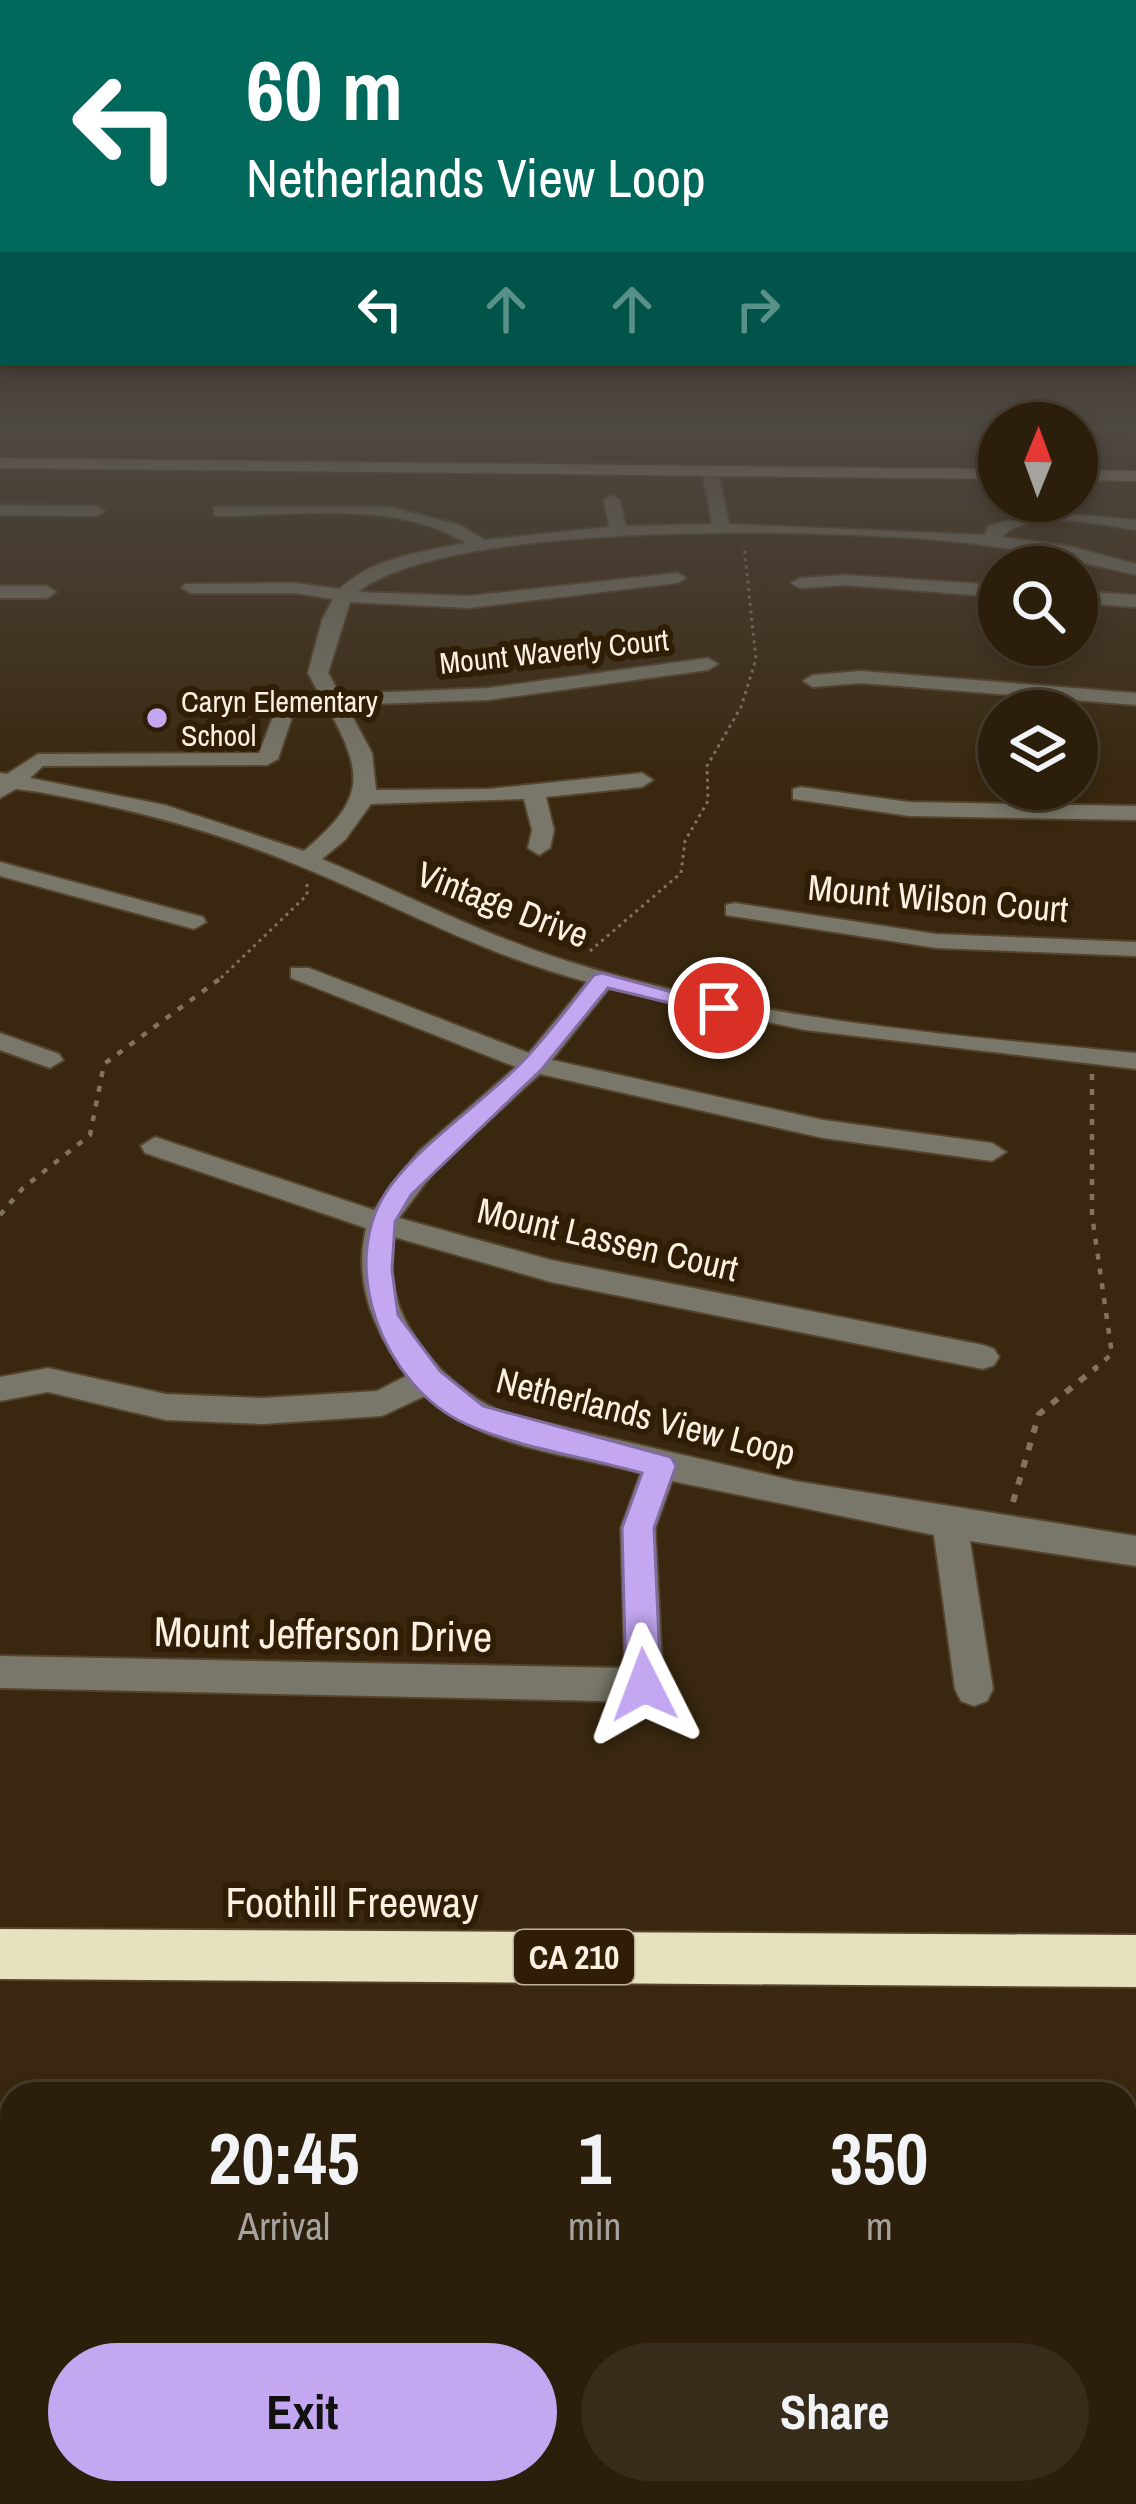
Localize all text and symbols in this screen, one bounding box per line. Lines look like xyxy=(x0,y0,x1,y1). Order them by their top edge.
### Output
text: 60 m xyxy=(246,33,403,146)
icon: left xyxy=(48,48,204,204)
text: Netherlands View Loop xyxy=(246,141,706,214)
icon: left xyxy=(347,276,413,342)
icon: ahead xyxy=(473,276,539,342)
icon: ahead xyxy=(599,276,665,342)
icon: right xyxy=(725,276,791,342)
north arrow xyxy=(978,402,1098,522)
map controls xyxy=(978,402,1098,810)
button: search xyxy=(978,546,1098,666)
street label: Mount Waverly Court xyxy=(437,619,671,683)
place label: Caryn Elementary School xyxy=(181,681,379,755)
button: layers xyxy=(978,690,1098,810)
marker: Caryn Elementary School xyxy=(144,705,170,731)
street label: Vintage Drive xyxy=(410,849,596,959)
street label: Mount Wilson Court xyxy=(806,863,1070,933)
pin xyxy=(668,957,770,1059)
icon: arrive xyxy=(686,975,752,1041)
street label: Mount Lassen Court xyxy=(473,1186,743,1292)
street label: Netherlands View Loop xyxy=(492,1356,800,1476)
street label: Mount Jefferson Drive xyxy=(153,1603,493,1665)
position arrow xyxy=(581,1622,707,1748)
street label: Foothill Freeway xyxy=(226,1874,478,1930)
road number: CA 210 xyxy=(514,1930,634,1984)
text: 20:45 xyxy=(209,2109,360,2206)
text: 1 xyxy=(578,2109,611,2206)
text: 350 xyxy=(830,2109,928,2206)
text: Arrival xyxy=(238,2200,330,2252)
text: min xyxy=(568,2200,621,2252)
text: m xyxy=(866,2200,893,2252)
button: Exit xyxy=(48,2343,557,2481)
button: Share xyxy=(581,2343,1089,2481)

